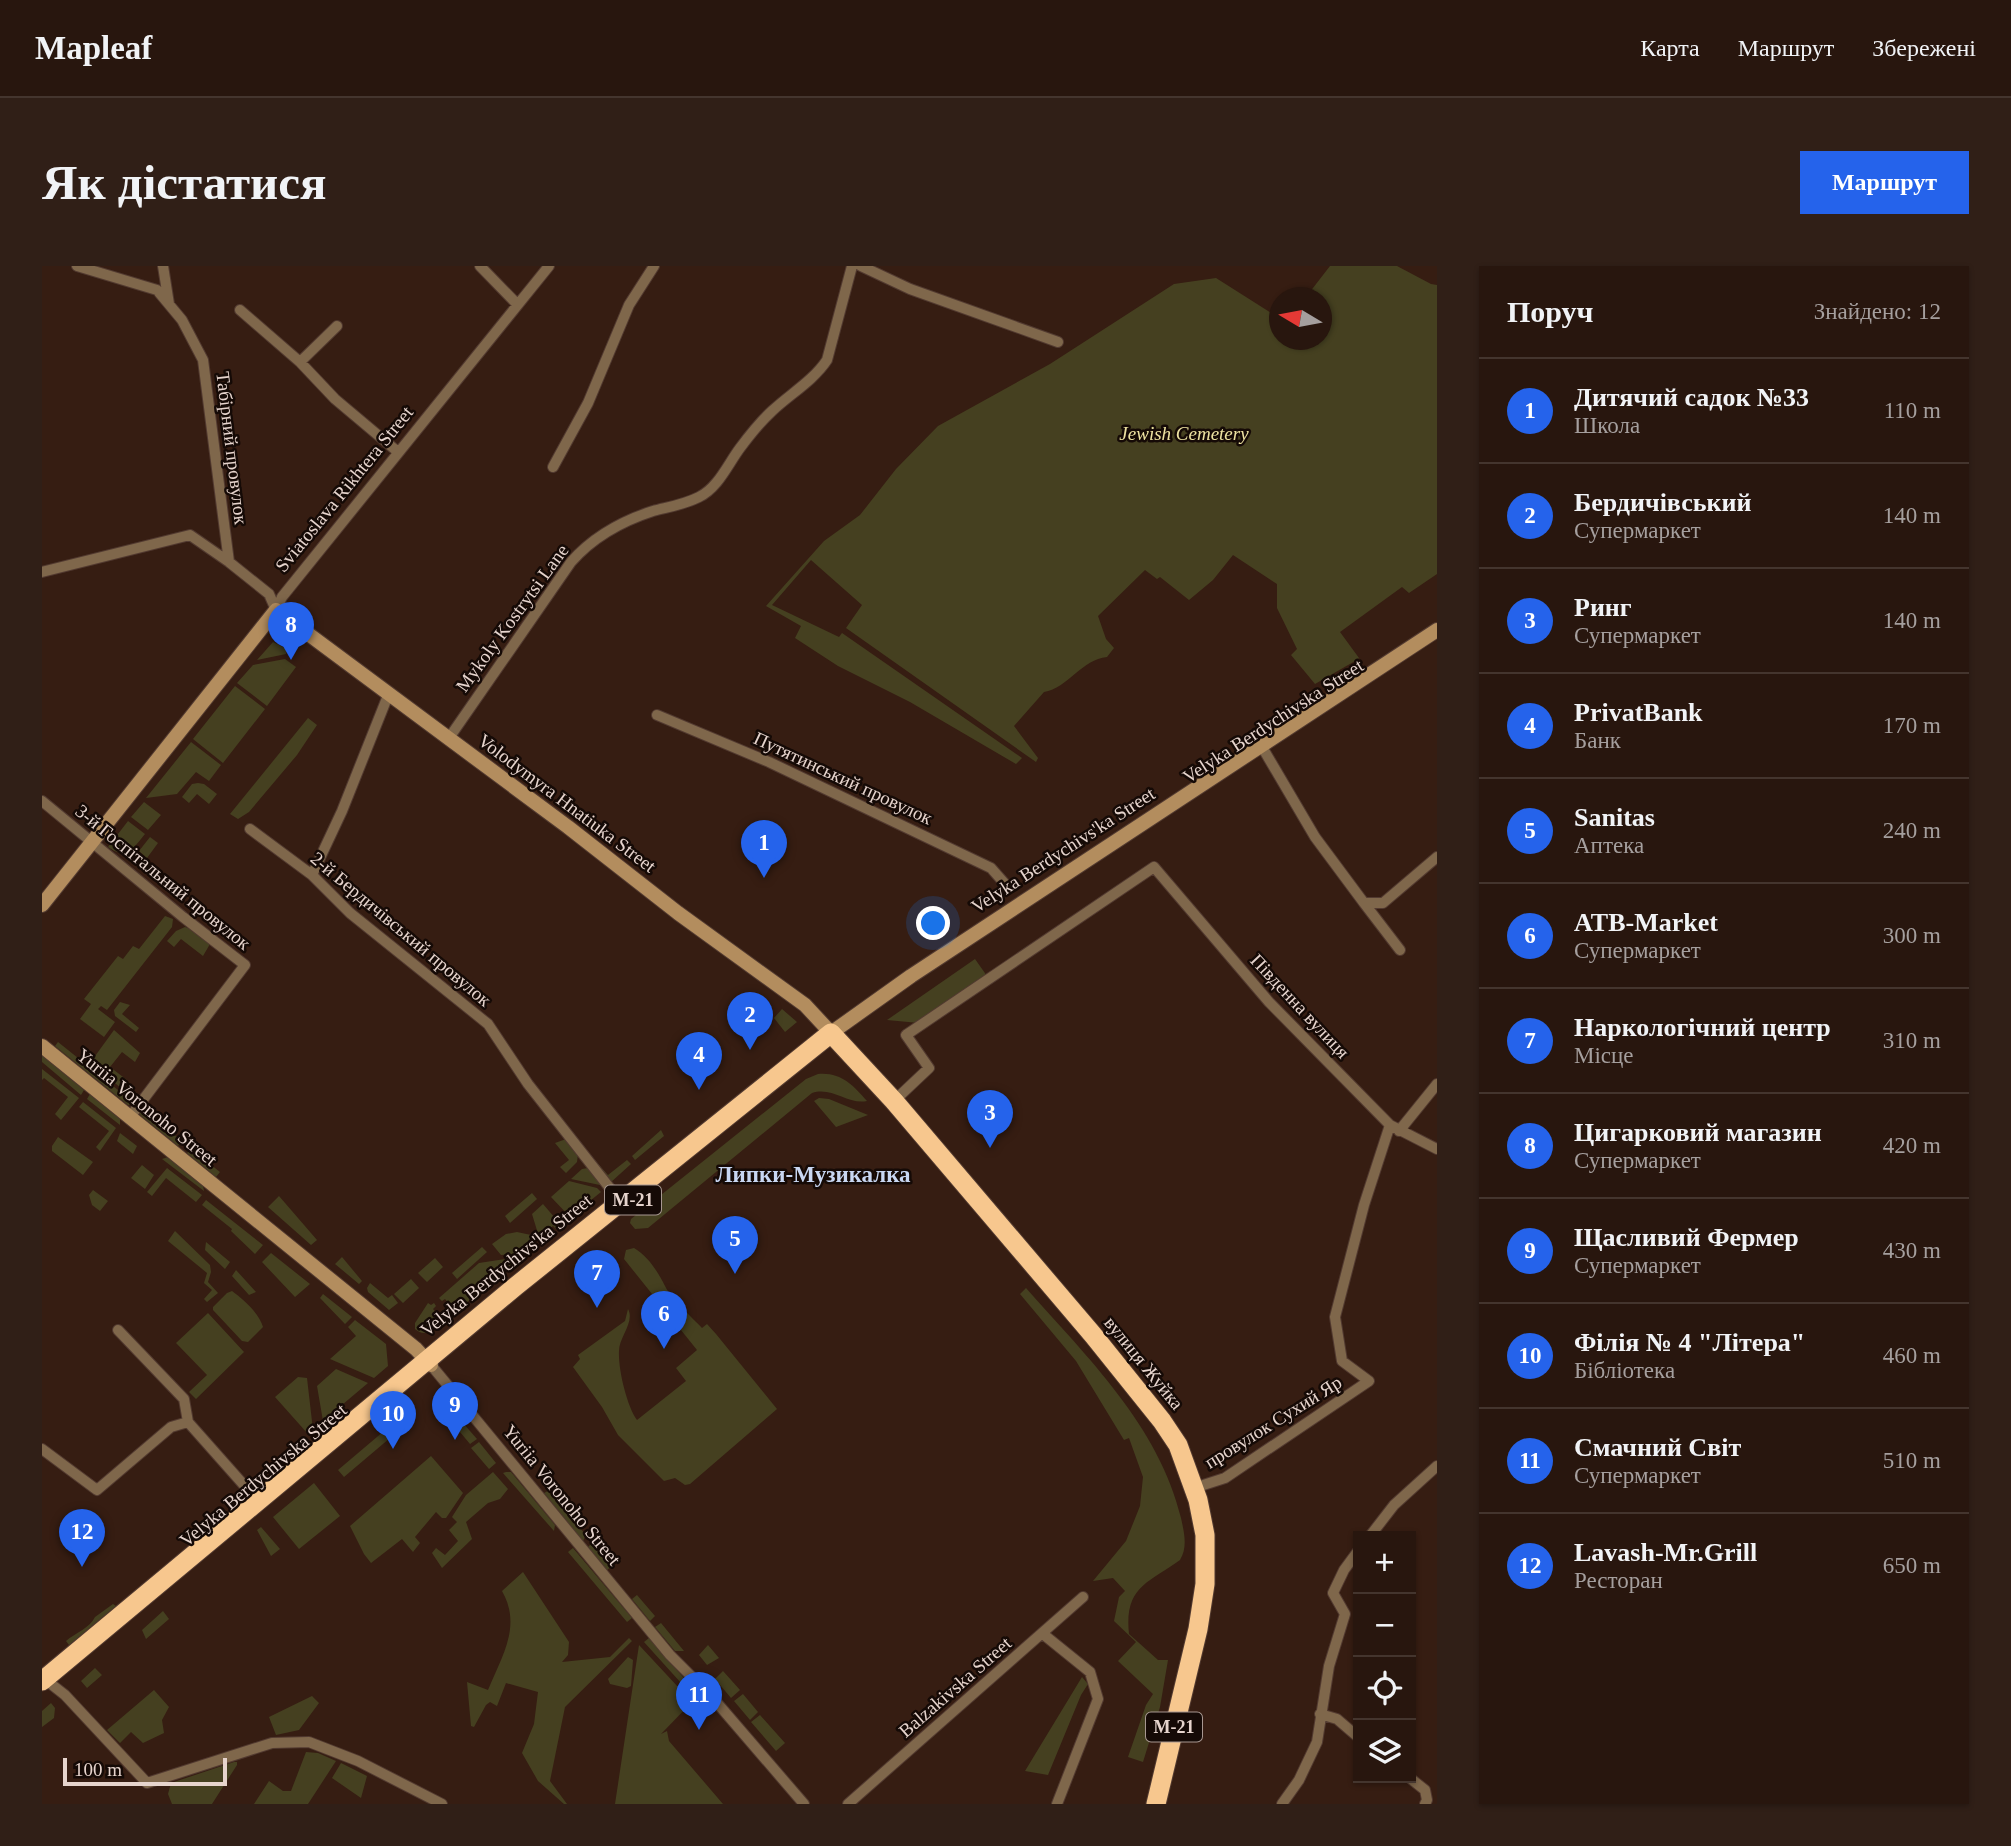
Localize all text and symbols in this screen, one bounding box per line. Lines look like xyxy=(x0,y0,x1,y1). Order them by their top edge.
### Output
text: Mapleaf xyxy=(35,30,152,66)
text: Карта xyxy=(1640,35,1700,61)
text: Маршрут xyxy=(1738,35,1834,61)
text: Збережені xyxy=(1872,35,1976,61)
button: Маршрут xyxy=(1800,151,1969,214)
text: Як дістатися xyxy=(42,155,326,210)
north arrow xyxy=(1269,287,1332,350)
text: Поруч xyxy=(1507,295,1594,328)
text: Знайдено: 12 xyxy=(1814,299,1941,324)
street label: Табірний провулок xyxy=(212,370,252,526)
text: Дитячий садок №33 xyxy=(1574,383,1809,412)
text: 1 xyxy=(1524,398,1536,423)
text: 110 m xyxy=(1884,398,1941,423)
street label: Sviatoslava Rikhtera Street xyxy=(271,401,418,576)
text: Школа xyxy=(1574,413,1640,438)
park label: Jewish Cemetery xyxy=(1119,423,1249,444)
text: Бердичівський xyxy=(1574,488,1751,517)
text: 2 xyxy=(1524,503,1536,528)
text: 140 m xyxy=(1883,503,1941,528)
text: Супермаркет xyxy=(1574,518,1701,543)
street label: Mykoly Kostrytsi Lane xyxy=(451,540,573,696)
text: Ринг xyxy=(1574,593,1632,622)
pin: 8 xyxy=(268,602,314,660)
text: 3 xyxy=(1524,608,1536,633)
text: 140 m xyxy=(1883,608,1941,633)
text: Супермаркет xyxy=(1574,623,1701,648)
street label: Velyka Berdychivska Street xyxy=(1179,654,1368,787)
text: PrivatBank xyxy=(1574,698,1703,727)
text: 4 xyxy=(1524,713,1536,738)
text: 170 m xyxy=(1883,713,1941,738)
street label: Путятинський провулок xyxy=(750,727,936,829)
text: Банк xyxy=(1574,728,1621,753)
street label: Volodymyra Hnatiuka Street xyxy=(474,729,661,877)
street label: Velyka Berdychivs'ka Street xyxy=(967,782,1159,917)
street label: 3-й Госпітальний провулок xyxy=(71,800,255,954)
text: Sanitas xyxy=(1574,803,1655,832)
text: 5 xyxy=(1524,818,1536,843)
text: 240 m xyxy=(1883,818,1941,843)
pin: 1 xyxy=(741,820,787,878)
text: Аптека xyxy=(1574,833,1644,858)
street label: 2-й Бердичівський провулок xyxy=(307,847,496,1011)
your location xyxy=(916,906,950,940)
text: ATB-Market xyxy=(1574,908,1718,937)
text: 6 xyxy=(1524,923,1536,948)
text: 300 m xyxy=(1883,923,1941,948)
text: Супермаркет xyxy=(1574,938,1701,963)
street label: Південна вулиця xyxy=(1246,950,1354,1063)
pin: 2 xyxy=(727,992,773,1050)
text: Наркологічний центр xyxy=(1574,1013,1831,1042)
text: 7 xyxy=(1524,1028,1536,1053)
text: 310 m xyxy=(1883,1028,1941,1053)
pin: 4 xyxy=(676,1032,722,1090)
text: Місце xyxy=(1574,1043,1634,1068)
street label: Yuriia Voronoho Street xyxy=(73,1044,222,1171)
pin: 3 xyxy=(967,1090,1013,1148)
text: Цигарковий магазин xyxy=(1574,1118,1822,1147)
text: 8 xyxy=(1524,1133,1536,1158)
text: 420 m xyxy=(1883,1133,1941,1158)
text: Супермаркет xyxy=(1574,1148,1701,1173)
district label: Липки-Музикалка xyxy=(715,1162,911,1187)
road number: М-21 xyxy=(605,1185,661,1214)
street label: Velyka Berdychivs'ka Street xyxy=(416,1189,597,1341)
pin: 5 xyxy=(712,1216,758,1274)
text: Щасливий Фермер xyxy=(1574,1223,1799,1252)
text: 9 xyxy=(1524,1238,1536,1263)
text: 430 m xyxy=(1883,1238,1941,1263)
pin: 7 xyxy=(574,1250,620,1308)
text: Супермаркет xyxy=(1574,1253,1701,1278)
pin: 6 xyxy=(641,1291,687,1349)
street label: вулиця Жуйка xyxy=(1100,1312,1188,1414)
text: Філія № 4 "Літера" xyxy=(1574,1328,1805,1357)
text: 10 xyxy=(1519,1343,1542,1368)
text: 460 m xyxy=(1883,1343,1941,1368)
text: Бібліотека xyxy=(1574,1358,1675,1383)
street label: провулок Сухий Яр xyxy=(1201,1371,1345,1473)
pin: 9 xyxy=(432,1382,478,1440)
pin: 10 xyxy=(370,1391,416,1449)
street label: Velyka Berdychivska Street xyxy=(175,1399,351,1551)
street label: Yuriia Voronoho Street xyxy=(499,1421,626,1570)
text: Смачний Світ xyxy=(1574,1433,1741,1462)
text: 11 xyxy=(1519,1448,1541,1473)
text: 510 m xyxy=(1883,1448,1941,1473)
text: Супермаркет xyxy=(1574,1463,1701,1488)
pin: 12 xyxy=(59,1509,105,1567)
map controls xyxy=(1353,1531,1416,1783)
button: + xyxy=(1353,1531,1416,1594)
text: Lavash-Mr.Grill xyxy=(1574,1538,1757,1567)
text: 12 xyxy=(1519,1553,1542,1578)
text: 650 m xyxy=(1883,1553,1941,1578)
text: Ресторан xyxy=(1574,1568,1663,1593)
button: − xyxy=(1353,1594,1416,1657)
street label: Balzakivska Street xyxy=(895,1632,1016,1741)
button: locate xyxy=(1353,1657,1416,1720)
pin: 11 xyxy=(676,1672,722,1730)
road number: М-21 xyxy=(1146,1712,1202,1742)
button: layers xyxy=(1353,1720,1416,1783)
scale bar xyxy=(63,1755,228,1787)
text: 100 m xyxy=(74,1759,122,1780)

